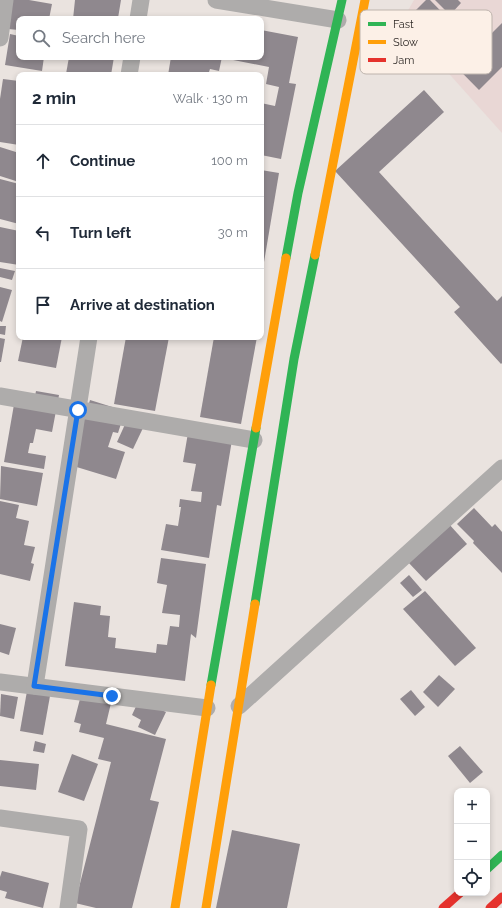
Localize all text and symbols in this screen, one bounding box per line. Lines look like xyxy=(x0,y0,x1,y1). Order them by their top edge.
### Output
legend xyxy=(360,10,492,74)
search box xyxy=(16,16,264,60)
text: Fast xyxy=(393,18,414,31)
icon: search xyxy=(30,27,52,49)
text: Search here xyxy=(62,29,145,47)
text: Slow xyxy=(393,36,418,49)
text: Jam xyxy=(393,54,414,67)
text: 2 min xyxy=(32,88,76,108)
text: Walk · 130 m xyxy=(173,91,248,106)
icon: ahead xyxy=(32,150,54,172)
text: Continue xyxy=(70,152,135,170)
text: 100 m xyxy=(211,153,248,168)
icon: left xyxy=(32,222,54,244)
text: Turn left xyxy=(70,224,131,242)
text: 30 m xyxy=(218,225,248,240)
icon: arrive xyxy=(32,294,54,316)
text: Arrive at destination xyxy=(70,296,215,314)
route start xyxy=(69,401,87,419)
route end xyxy=(103,687,121,705)
map controls xyxy=(454,788,490,896)
button: + xyxy=(454,788,490,824)
button: − xyxy=(454,824,490,860)
button: locate xyxy=(454,860,490,896)

